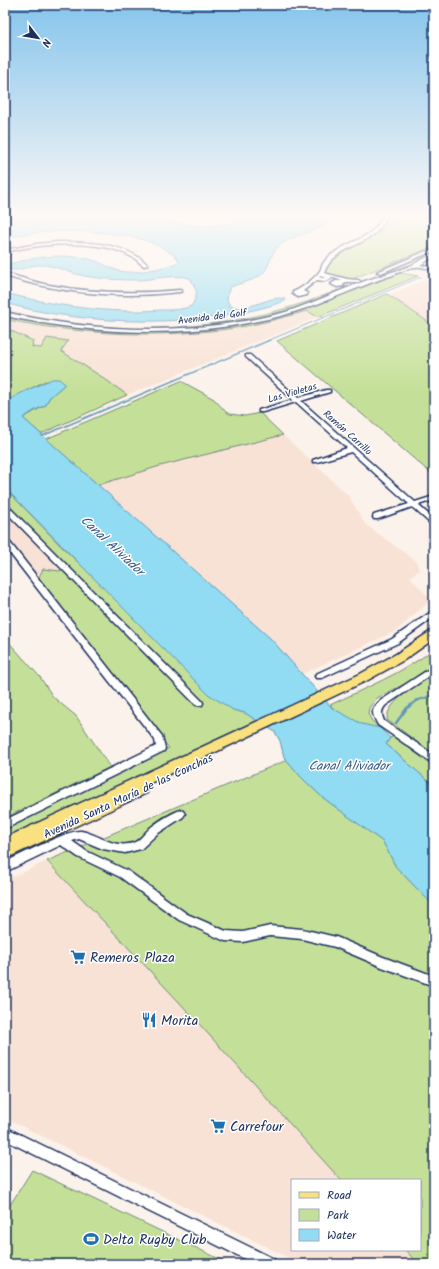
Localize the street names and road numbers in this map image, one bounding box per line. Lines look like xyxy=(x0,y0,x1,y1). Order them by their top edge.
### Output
street label: Avenida del Golf xyxy=(177,305,249,329)
street label: Las Violetas xyxy=(266,378,319,408)
street label: Ramón Carrillo xyxy=(319,406,376,460)
street label: Avenida Santa María de las Conchas xyxy=(40,749,216,844)

